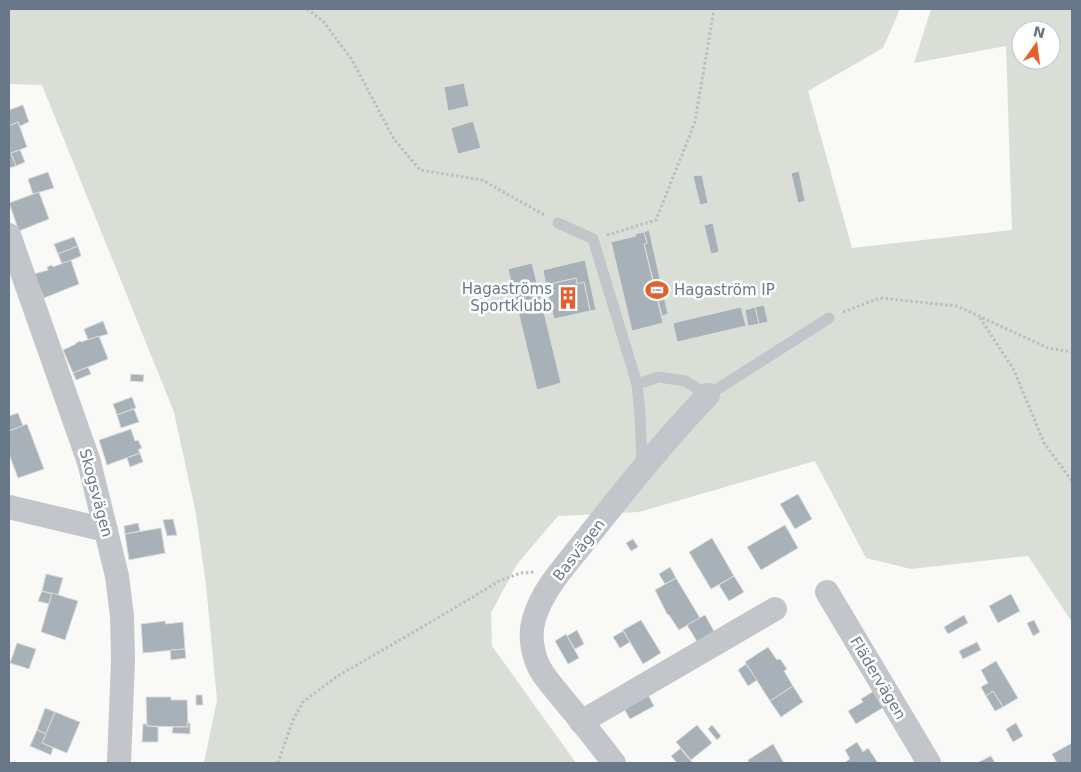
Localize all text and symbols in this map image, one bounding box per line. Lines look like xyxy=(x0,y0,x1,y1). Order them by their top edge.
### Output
north arrow xyxy=(1011,20,1061,70)
text: N xyxy=(1032,23,1047,42)
sports icon: Hagaström IP xyxy=(644,277,670,303)
place label: Hagaströms Sportklubb xyxy=(462,280,552,315)
place label: Hagaström IP xyxy=(674,281,775,299)
building icon: Hagaströms Sportklubb xyxy=(555,285,581,311)
street label: Skogsvägen xyxy=(76,447,116,539)
street label: Basvägen xyxy=(549,515,609,585)
street label: Flädervägen xyxy=(846,633,910,723)

